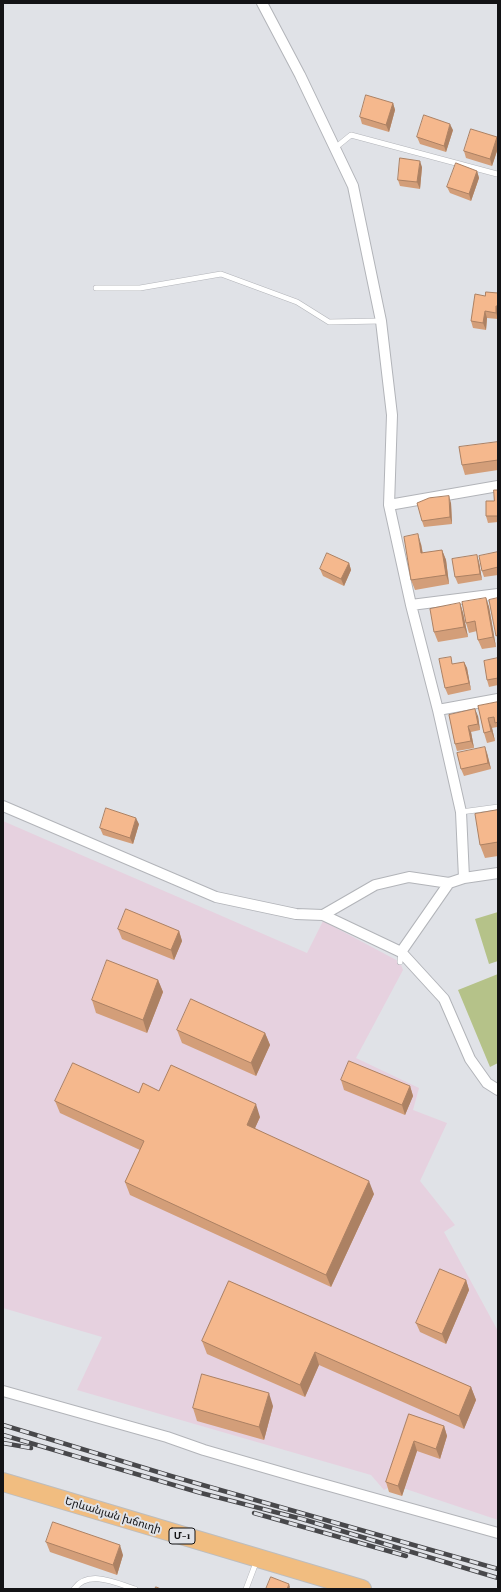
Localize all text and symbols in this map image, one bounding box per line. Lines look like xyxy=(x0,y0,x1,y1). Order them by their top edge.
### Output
street label: Երևանյան խճուղի xyxy=(63,1494,163,1536)
road number: Մ-1 xyxy=(169,1528,195,1544)

